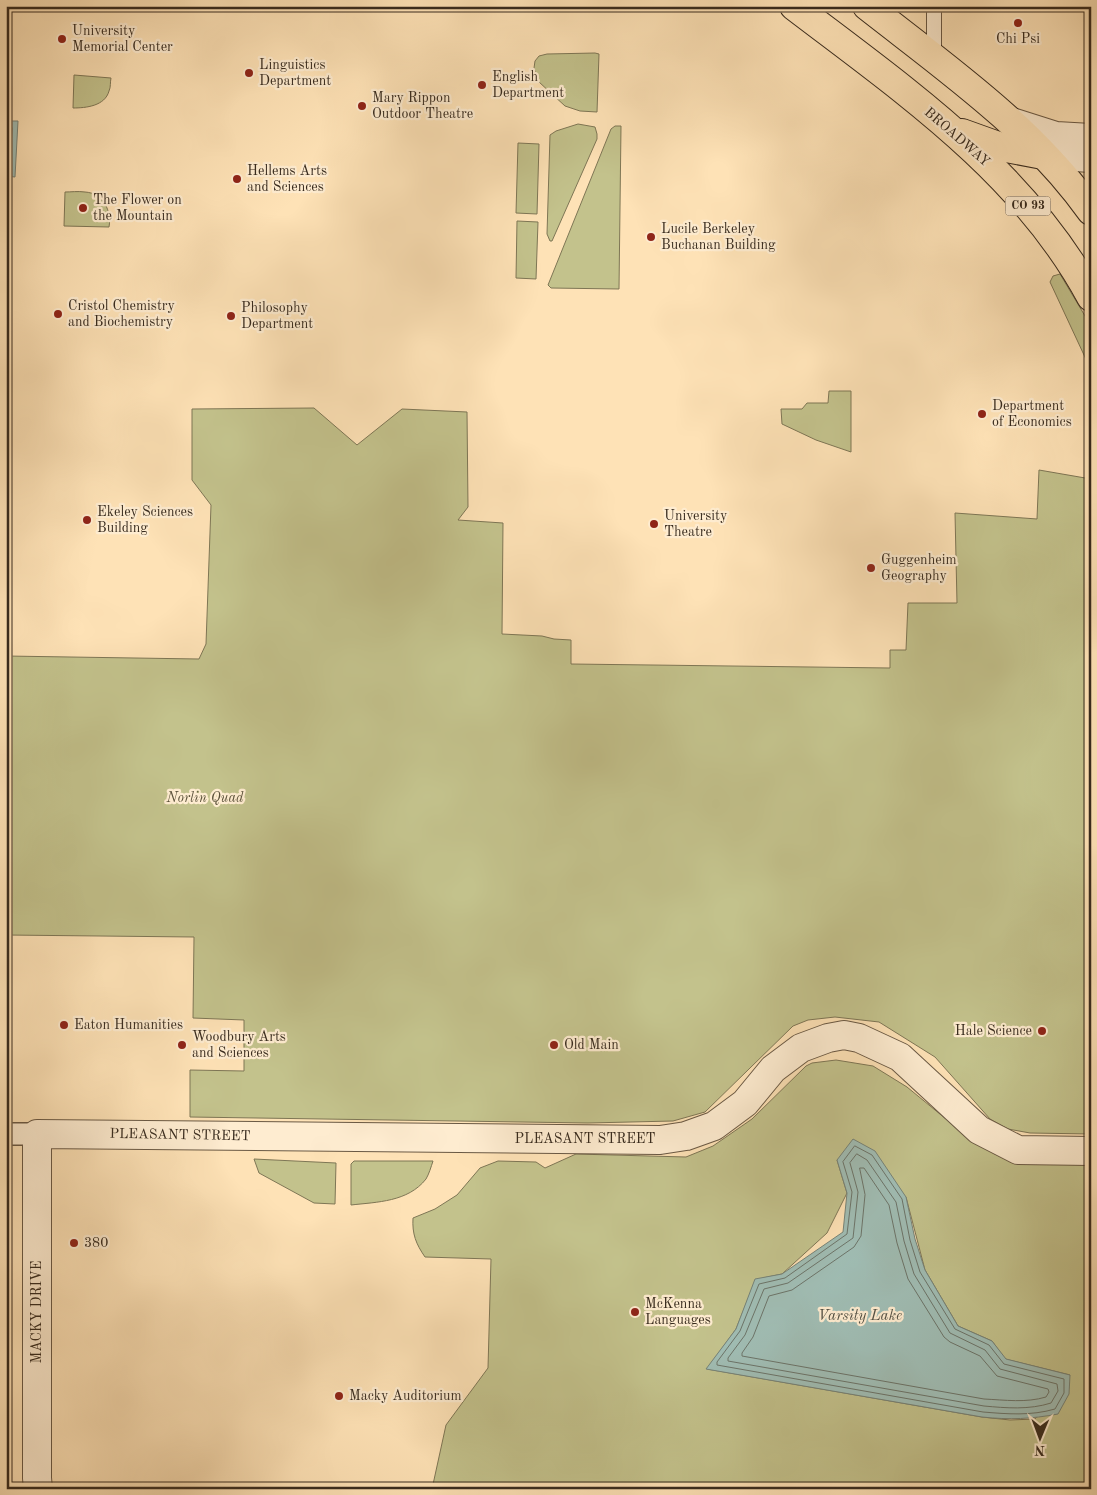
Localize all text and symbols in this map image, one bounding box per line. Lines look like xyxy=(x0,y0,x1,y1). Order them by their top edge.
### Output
marker: Chi Psi xyxy=(1012,17,1024,29)
place label: University Memorial Center xyxy=(72,24,173,54)
place label: Chi Psi xyxy=(996,32,1040,46)
marker: University Memorial Center xyxy=(56,33,68,45)
place label: Linguistics Department xyxy=(259,58,331,88)
marker: Linguistics Department xyxy=(243,67,255,79)
place label: English Department xyxy=(492,70,564,100)
marker: English Department xyxy=(476,79,488,91)
place label: Mary Rippon Outdoor Theatre xyxy=(372,91,473,121)
marker: Mary Rippon Outdoor Theatre xyxy=(356,100,368,112)
street label: BROADWAY xyxy=(922,105,992,169)
place label: Hellems Arts and Sciences xyxy=(247,164,327,194)
marker: Hellems Arts and Sciences xyxy=(231,173,243,185)
place label: The Flower on the Mountain xyxy=(93,193,182,223)
road number: CO 93 xyxy=(1006,197,1050,216)
marker: The Flower on the Mountain xyxy=(77,202,89,214)
place label: Lucile Berkeley Buchanan Building xyxy=(661,222,776,252)
marker: Lucile Berkeley Buchanan Building xyxy=(645,231,657,243)
place label: Cristol Chemistry and Biochemistry xyxy=(68,299,176,329)
place label: Philosophy Department xyxy=(241,301,313,331)
marker: Cristol Chemistry and Biochemistry xyxy=(52,308,64,320)
marker: Philosophy Department xyxy=(225,310,237,322)
place label: Department of Economics xyxy=(992,399,1072,429)
marker: Department of Economics xyxy=(976,408,988,420)
place label: Ekeley Sciences Building xyxy=(97,505,193,535)
place label: University Theatre xyxy=(664,509,728,539)
marker: Ekeley Sciences Building xyxy=(81,514,93,526)
marker: University Theatre xyxy=(648,518,660,530)
place label: Guggenheim Geography xyxy=(881,553,957,583)
marker: Guggenheim Geography xyxy=(865,562,877,574)
park label: Norlin Quad xyxy=(165,791,244,805)
place label: Eaton Humanities xyxy=(74,1018,183,1032)
marker: Eaton Humanities xyxy=(58,1019,70,1031)
place label: Hale Science xyxy=(955,1024,1032,1038)
marker: Hale Science xyxy=(1036,1025,1048,1037)
place label: Woodbury Arts and Sciences xyxy=(192,1030,286,1060)
place label: Old Main xyxy=(564,1038,619,1052)
marker: Woodbury Arts and Sciences xyxy=(176,1039,188,1051)
marker: Old Main xyxy=(548,1039,560,1051)
street label: PLEASANT STREET xyxy=(109,1127,251,1143)
street label: PLEASANT STREET xyxy=(514,1132,656,1146)
place label: 380 xyxy=(84,1236,108,1250)
marker: 380 xyxy=(68,1237,80,1249)
street label: MACKY DRIVE xyxy=(30,1261,44,1363)
place label: McKenna Languages xyxy=(645,1297,711,1327)
marker: McKenna Languages xyxy=(629,1306,641,1318)
water label: Varsity Lake xyxy=(818,1309,902,1324)
place label: Macky Auditorium xyxy=(349,1389,462,1403)
marker: Macky Auditorium xyxy=(333,1390,345,1402)
north arrow xyxy=(1014,1412,1064,1462)
text: N xyxy=(1034,1443,1045,1457)

